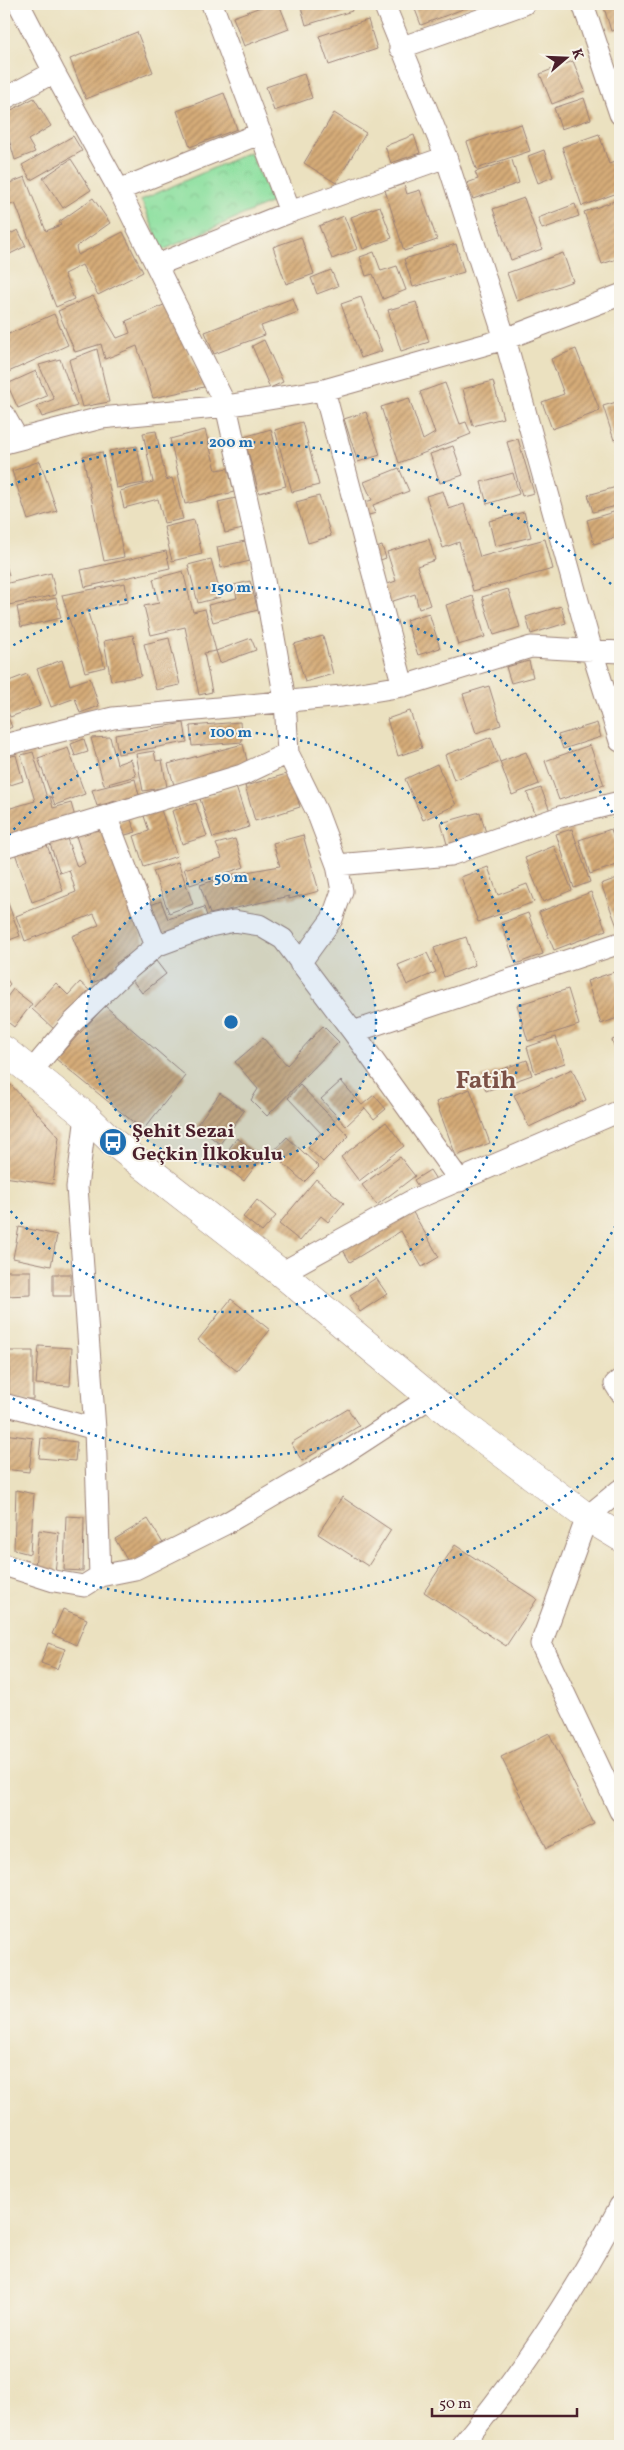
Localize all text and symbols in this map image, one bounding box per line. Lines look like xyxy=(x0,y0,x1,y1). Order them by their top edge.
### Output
north arrow xyxy=(542,32,592,82)
text: K xyxy=(566,46,588,62)
text: 200 m xyxy=(209,433,253,454)
text: 150 m xyxy=(211,578,251,599)
text: 100 m xyxy=(210,723,253,744)
text: 50 m xyxy=(214,868,248,889)
centre of rings xyxy=(222,1013,240,1031)
district label: Fatih xyxy=(455,1064,517,1099)
place label: Şehit Sezai Geçkin İlkokulu xyxy=(132,1118,283,1169)
bus stop icon: Şehit Sezai Geçkin İlkokulu xyxy=(98,1127,128,1157)
scale bar xyxy=(432,2385,576,2417)
text: 50 m xyxy=(439,2394,471,2415)

